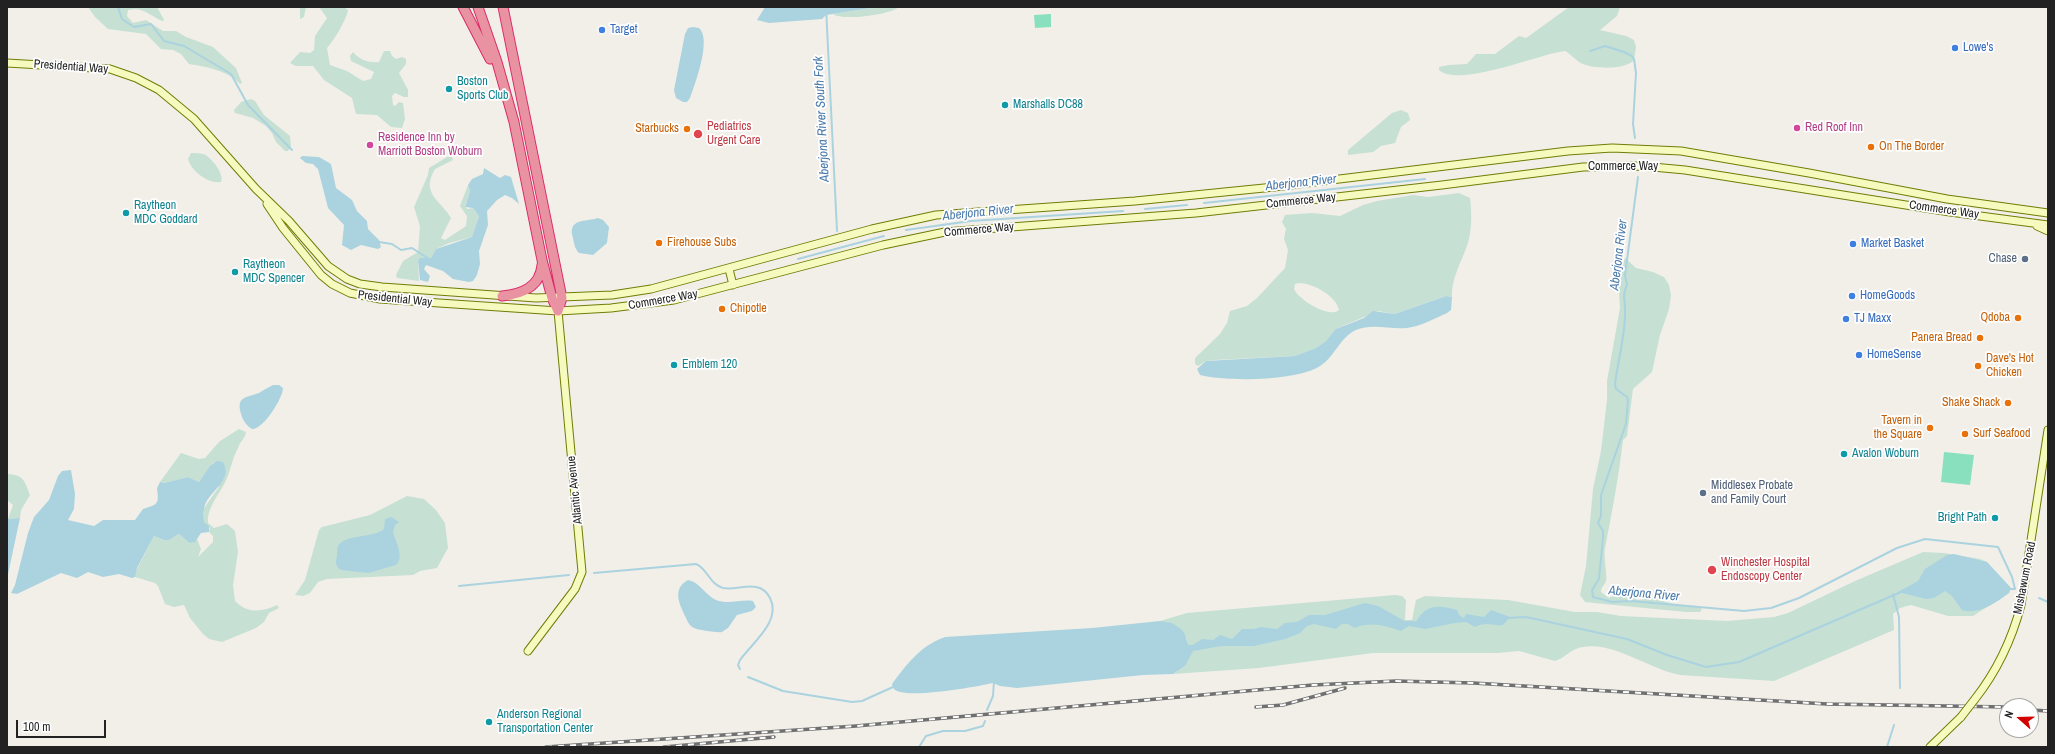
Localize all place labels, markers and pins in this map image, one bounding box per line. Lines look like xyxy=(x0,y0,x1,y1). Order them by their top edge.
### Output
place label: Target xyxy=(610,23,638,37)
marker: Target xyxy=(597,25,607,35)
place label: Lowe's xyxy=(1963,41,1993,55)
marker: Lowe's xyxy=(1950,43,1960,53)
place label: Boston Sports Club xyxy=(457,75,508,103)
marker: Boston Sports Club xyxy=(444,84,454,94)
place label: Marshalls DC88 xyxy=(1013,98,1083,112)
marker: Marshalls DC88 xyxy=(1000,100,1010,110)
place label: Pediatrics Urgent Care xyxy=(707,120,761,148)
place label: Red Roof Inn xyxy=(1805,121,1863,135)
place label: Starbucks xyxy=(635,122,679,136)
marker: Red Roof Inn xyxy=(1792,123,1802,133)
marker: Starbucks xyxy=(682,124,692,134)
marker: Pediatrics Urgent Care xyxy=(692,128,704,140)
place label: Residence Inn by Marriott Boston Woburn xyxy=(378,131,482,159)
marker: Residence Inn by Marriott Boston Woburn xyxy=(365,140,375,150)
place label: On The Border xyxy=(1879,140,1944,154)
marker: On The Border xyxy=(1866,142,1876,152)
place label: Raytheon MDC Goddard xyxy=(134,199,197,227)
marker: Raytheon MDC Goddard xyxy=(121,208,131,218)
place label: Firehouse Subs xyxy=(667,236,736,250)
place label: Market Basket xyxy=(1861,237,1924,251)
marker: Firehouse Subs xyxy=(654,238,664,248)
marker: Market Basket xyxy=(1848,239,1858,249)
place label: Chase xyxy=(1989,252,2017,266)
marker: Chase xyxy=(2020,254,2030,264)
place label: Raytheon MDC Spencer xyxy=(243,258,305,286)
marker: Raytheon MDC Spencer xyxy=(230,267,240,277)
place label: HomeGoods xyxy=(1860,289,1915,303)
marker: HomeGoods xyxy=(1847,291,1857,301)
place label: Chipotle xyxy=(730,302,767,316)
marker: Chipotle xyxy=(717,304,727,314)
place label: Qdoba xyxy=(1980,311,2010,325)
place label: TJ Maxx xyxy=(1854,312,1891,326)
marker: Qdoba xyxy=(2013,313,2023,323)
marker: TJ Maxx xyxy=(1841,314,1851,324)
place label: Panera Bread xyxy=(1911,331,1972,345)
marker: Panera Bread xyxy=(1975,333,1985,343)
place label: HomeSense xyxy=(1867,348,1921,362)
marker: HomeSense xyxy=(1854,350,1864,360)
place label: Dave's Hot Chicken xyxy=(1986,352,2034,380)
place label: Emblem 120 xyxy=(682,358,737,372)
marker: Emblem 120 xyxy=(669,360,679,370)
marker: Dave's Hot Chicken xyxy=(1973,361,1983,371)
place label: Shake Shack xyxy=(1942,396,2000,410)
marker: Shake Shack xyxy=(2003,398,2013,408)
place label: Tavern in the Square xyxy=(1874,414,1922,442)
marker: Tavern in the Square xyxy=(1925,423,1935,433)
place label: Surf Seafood xyxy=(1973,427,2030,441)
marker: Surf Seafood xyxy=(1960,429,1970,439)
place label: Avalon Woburn xyxy=(1852,447,1919,461)
marker: Avalon Woburn xyxy=(1839,449,1849,459)
place label: Middlesex Probate and Family Court xyxy=(1711,479,1793,507)
marker: Middlesex Probate and Family Court xyxy=(1698,488,1708,498)
place label: Bright Path xyxy=(1938,511,1987,525)
marker: Bright Path xyxy=(1990,513,2000,523)
place label: Winchester Hospital Endoscopy Center xyxy=(1721,556,1810,584)
marker: Winchester Hospital Endoscopy Center xyxy=(1706,564,1718,576)
place label: Anderson Regional Transportation Center xyxy=(497,708,593,736)
marker: Anderson Regional Transportation Center xyxy=(484,717,494,727)

